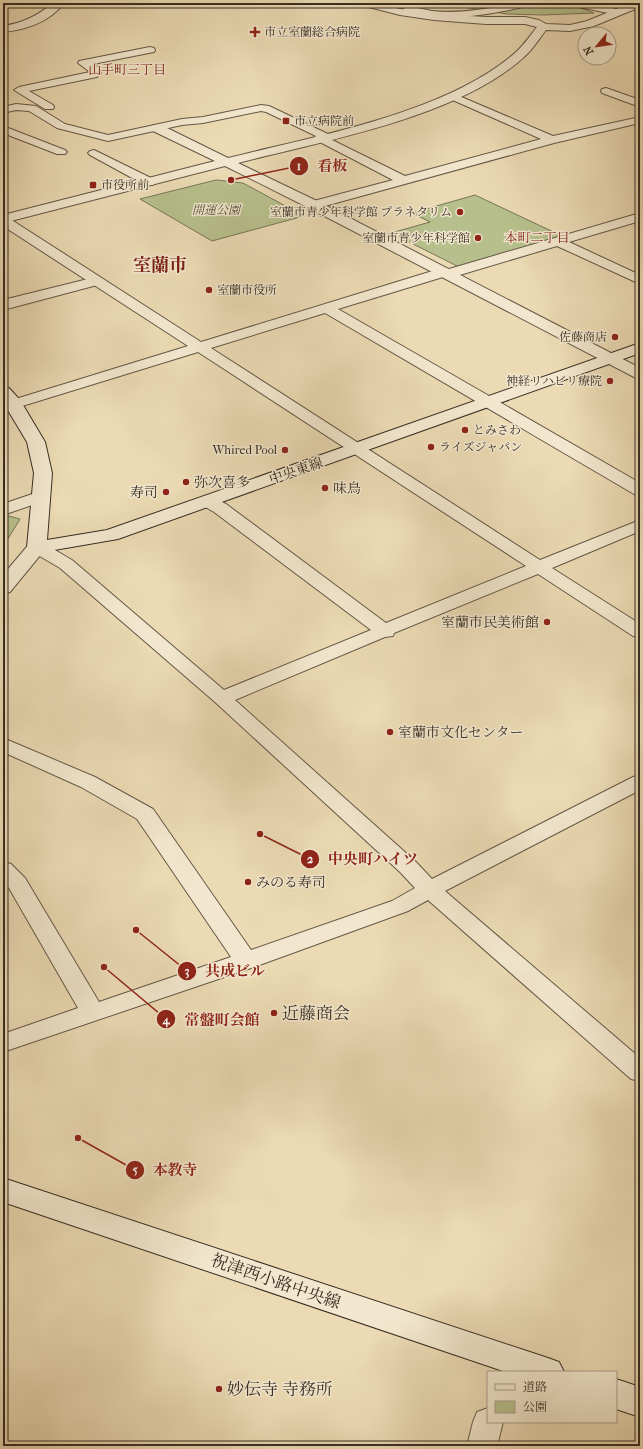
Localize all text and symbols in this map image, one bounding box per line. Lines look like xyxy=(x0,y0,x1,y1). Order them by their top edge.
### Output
place label: 市立室蘭総合病院 xyxy=(264,25,360,39)
marker: 市立室蘭総合病院 xyxy=(249,26,261,38)
north arrow xyxy=(577,26,617,66)
text: N xyxy=(581,43,596,57)
district label: 山手町三丁目 xyxy=(88,62,166,77)
place label: 市立病院前 xyxy=(294,114,354,128)
marker: 市立病院前 xyxy=(281,116,291,126)
callout: 看板 xyxy=(289,153,355,180)
text: 看板 xyxy=(317,157,348,175)
text: 1 xyxy=(297,159,301,173)
place label: 市役所前 xyxy=(101,178,149,192)
marker: 市役所前 xyxy=(88,180,98,190)
park label: 開運公園 xyxy=(192,203,242,217)
place label: 室蘭市青少年科学館 プラネタリム xyxy=(270,205,452,219)
marker: 室蘭市青少年科学館 プラネタリム xyxy=(455,207,465,217)
district label: 本町二丁目 xyxy=(504,230,570,245)
place label: 室蘭市青少年科学館 xyxy=(362,231,470,245)
marker: 室蘭市青少年科学館 xyxy=(473,233,483,243)
district label: 室蘭市 xyxy=(133,255,187,276)
place label: 室蘭市役所 xyxy=(217,283,277,297)
marker: 室蘭市役所 xyxy=(204,285,214,295)
place label: 佐藤商店 xyxy=(559,330,607,344)
marker: 佐藤商店 xyxy=(610,332,620,342)
place label: 神経リハビリ療院 xyxy=(506,374,602,388)
marker: 神経リハビリ療院 xyxy=(605,376,615,386)
place label: とみさわ xyxy=(473,423,521,437)
marker: とみさわ xyxy=(460,425,470,435)
place label: ライズジャパン xyxy=(439,440,522,454)
marker: ライズジャパン xyxy=(426,442,436,452)
place label: Whired Pool xyxy=(212,443,278,457)
marker: Whired Pool xyxy=(280,445,290,455)
street label: 中央東線 xyxy=(267,454,325,488)
place label: 弥次喜多 xyxy=(194,474,250,491)
marker: 弥次喜多 xyxy=(181,477,191,487)
place label: 味鳥 xyxy=(333,480,361,497)
marker: 味鳥 xyxy=(320,483,330,493)
place label: 寿司 xyxy=(130,484,158,501)
marker: 寿司 xyxy=(161,487,171,497)
place label: 室蘭市民美術館 xyxy=(441,614,539,631)
marker: 室蘭市民美術館 xyxy=(542,617,552,627)
place label: 室蘭市文化センター xyxy=(398,724,523,741)
marker: 室蘭市文化センター xyxy=(385,727,395,737)
callout: 中央町ハイツ xyxy=(300,845,426,872)
text: 中央町ハイツ xyxy=(328,850,418,868)
text: 2 xyxy=(307,852,314,866)
place label: みのる寿司 xyxy=(256,874,326,891)
marker: みのる寿司 xyxy=(243,877,253,887)
callout: 共成ビル xyxy=(177,958,273,985)
text: 共成ビル xyxy=(205,962,265,980)
text: 3 xyxy=(185,964,190,979)
place label: 近藤商会 xyxy=(282,1003,350,1023)
callout: 常盤町会館 xyxy=(156,1006,267,1033)
marker: 近藤商会 xyxy=(269,1008,279,1018)
text: 常盤町会館 xyxy=(184,1011,260,1029)
text: 4 xyxy=(161,1013,170,1028)
callout: 本教寺 xyxy=(125,1156,206,1183)
text: 本教寺 xyxy=(152,1161,198,1179)
text: 5 xyxy=(132,1163,138,1177)
street label: 祝津西小路中央線 xyxy=(208,1249,344,1313)
legend xyxy=(487,1371,617,1423)
place label: 妙伝寺 寺務所 xyxy=(227,1379,333,1399)
text: 道路 xyxy=(523,1380,547,1394)
marker: 妙伝寺 寺務所 xyxy=(214,1384,224,1394)
text: 公園 xyxy=(523,1400,547,1414)

